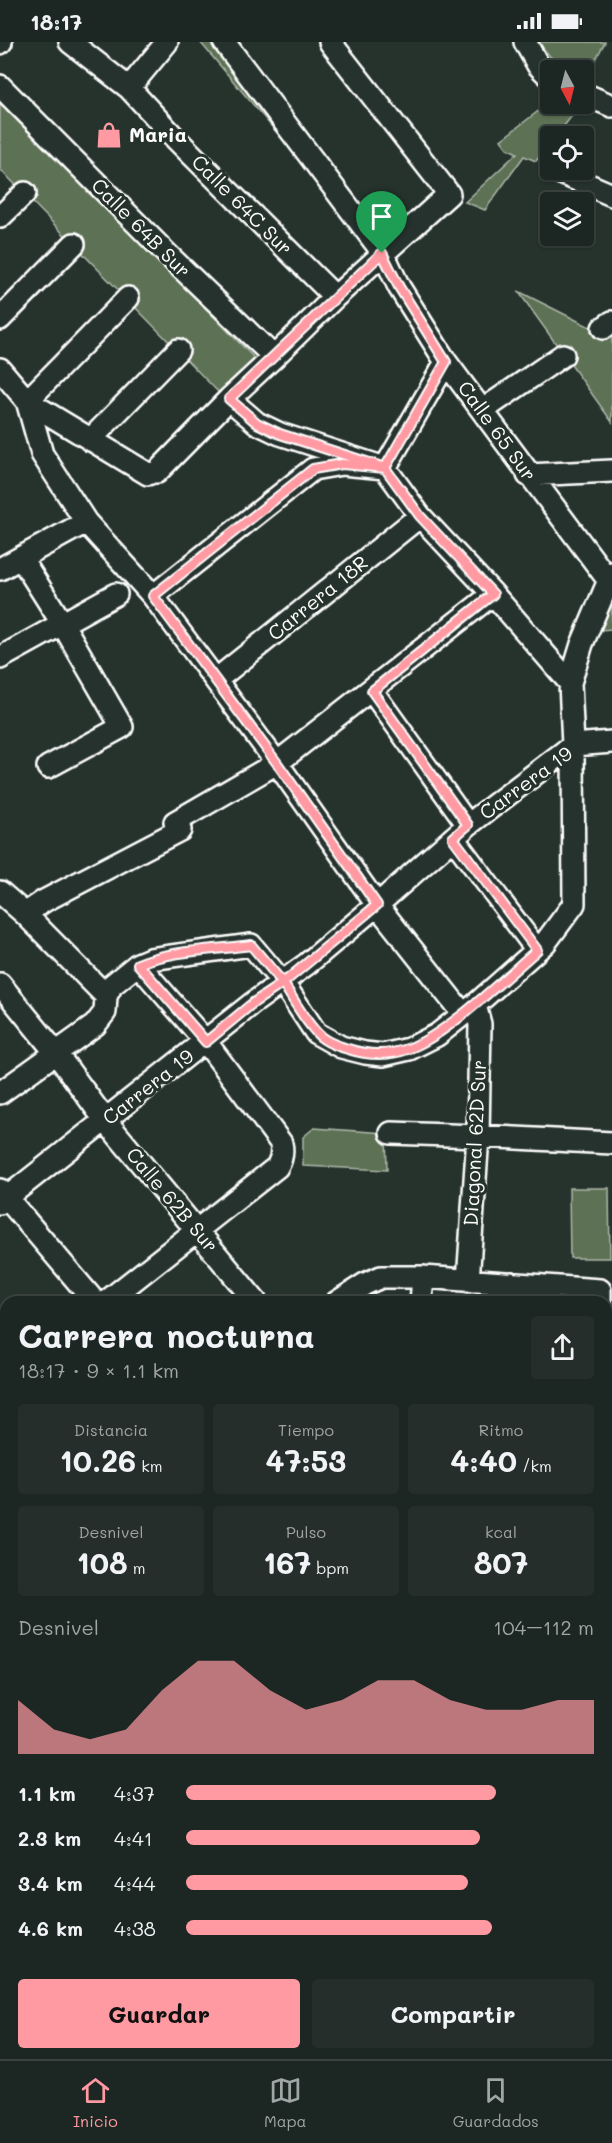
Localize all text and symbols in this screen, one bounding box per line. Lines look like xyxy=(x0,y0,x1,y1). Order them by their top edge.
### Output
text: 18:17 xyxy=(30,7,82,36)
north arrow xyxy=(540,60,594,114)
map controls xyxy=(540,60,594,246)
shop icon: Maria xyxy=(94,120,124,150)
place label: Maria xyxy=(129,121,187,147)
button: locate xyxy=(540,126,594,180)
street label: Calle 64C Sur xyxy=(187,148,299,260)
street label: Calle 64B Sur xyxy=(86,172,197,283)
pin xyxy=(356,191,407,253)
button: layers xyxy=(540,192,594,246)
icon: arrive xyxy=(365,200,398,233)
street label: Calle 65 Sur xyxy=(453,375,543,486)
street label: Carrera 18R xyxy=(262,549,373,646)
street label: Carrera 19 xyxy=(474,740,577,825)
street label: Carrera 19 xyxy=(96,1042,198,1130)
street label: Diagonal 62D Sur xyxy=(457,1059,491,1227)
street label: Calle 62B Sur xyxy=(121,1141,224,1257)
text: Carrera nocturna xyxy=(18,1313,315,1356)
button: share xyxy=(531,1316,594,1379)
text: 18:17 · 9 × 1.1 km xyxy=(18,1357,179,1383)
text: Distancia xyxy=(74,1419,148,1440)
text: Tiempo xyxy=(278,1419,334,1440)
text: Ritmo xyxy=(479,1419,523,1440)
text: 10.26 xyxy=(59,1440,136,1480)
text: 47:53 xyxy=(266,1440,346,1480)
text: 4:40 xyxy=(450,1440,517,1480)
text: km xyxy=(136,1455,163,1476)
text: /km xyxy=(517,1455,552,1476)
text: Desnivel xyxy=(79,1521,143,1542)
text: Pulso xyxy=(286,1521,326,1542)
text: kcal xyxy=(485,1521,517,1542)
text: 108 xyxy=(76,1542,128,1582)
text: 167 xyxy=(263,1542,311,1582)
text: 807 xyxy=(474,1542,528,1582)
text: m xyxy=(128,1557,146,1578)
text: bpm xyxy=(311,1557,349,1578)
text: Desnivel xyxy=(18,1614,99,1640)
text: 104–112 m xyxy=(493,1614,594,1640)
text: 1.1 km xyxy=(18,1780,76,1806)
text: 4:37 xyxy=(114,1780,155,1806)
text: 2.3 km xyxy=(18,1825,81,1851)
text: 4:41 xyxy=(114,1825,153,1851)
text: 3.4 km xyxy=(18,1870,83,1896)
text: 4:44 xyxy=(114,1870,155,1896)
text: 4.6 km xyxy=(18,1915,83,1941)
text: 4:38 xyxy=(114,1915,156,1941)
button: Guardar xyxy=(18,1979,300,2048)
button: Compartir xyxy=(312,1979,594,2048)
tab: Inicio xyxy=(73,2074,118,2131)
tab: Mapa xyxy=(264,2074,306,2131)
tab: Guardados xyxy=(453,2074,539,2131)

